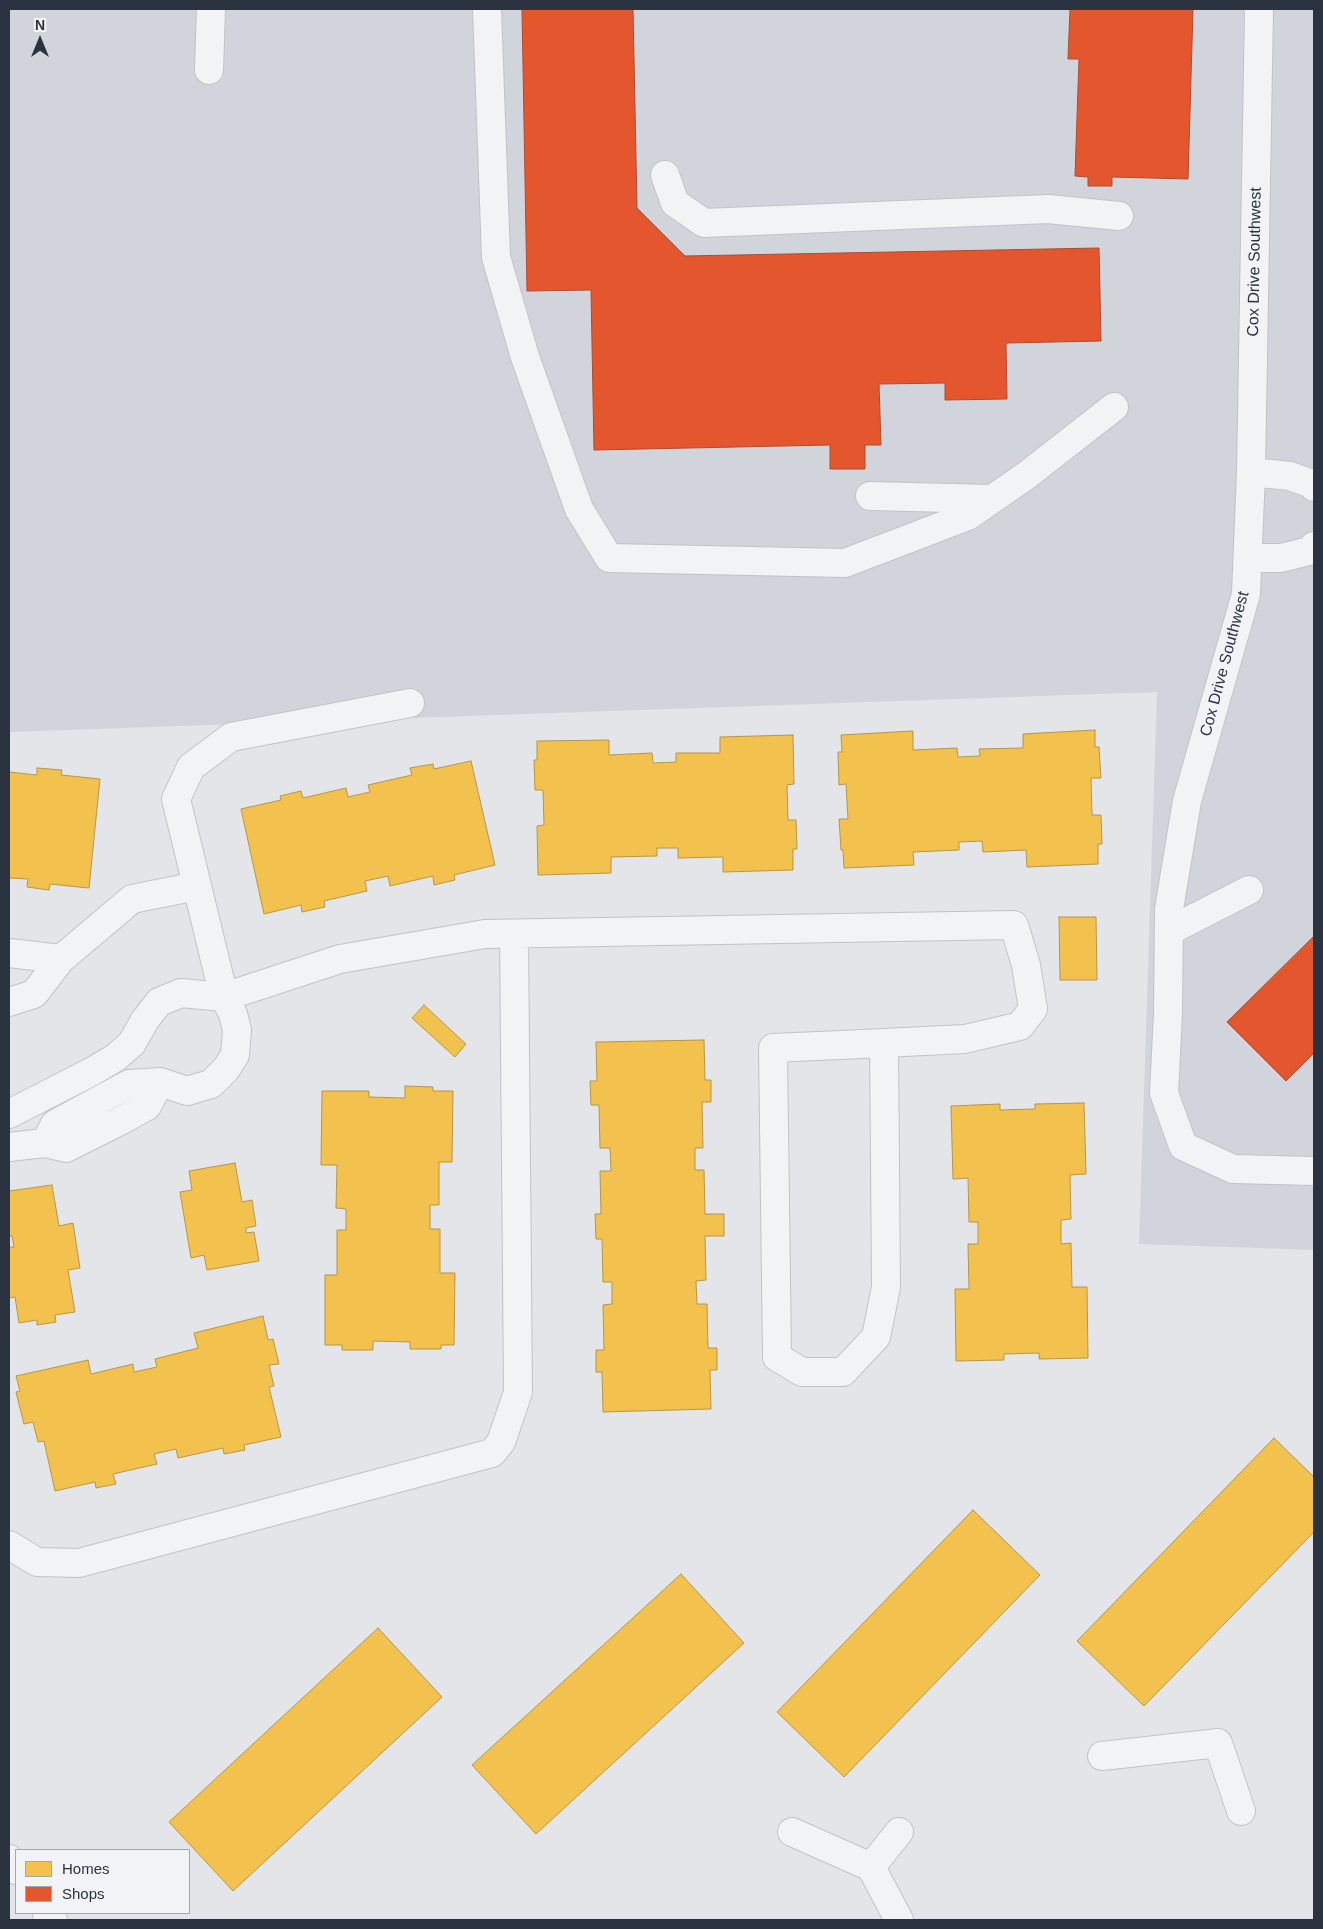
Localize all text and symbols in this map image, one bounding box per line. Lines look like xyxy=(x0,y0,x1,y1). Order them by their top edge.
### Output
north arrow xyxy=(15,15,65,65)
text: N xyxy=(35,17,45,33)
street label: Cox Drive Southwest xyxy=(1244,187,1266,337)
street label: Cox Drive Southwest xyxy=(1196,589,1254,739)
legend xyxy=(15,1849,190,1914)
text: Homes xyxy=(62,1860,110,1877)
text: Shops xyxy=(62,1885,105,1902)

